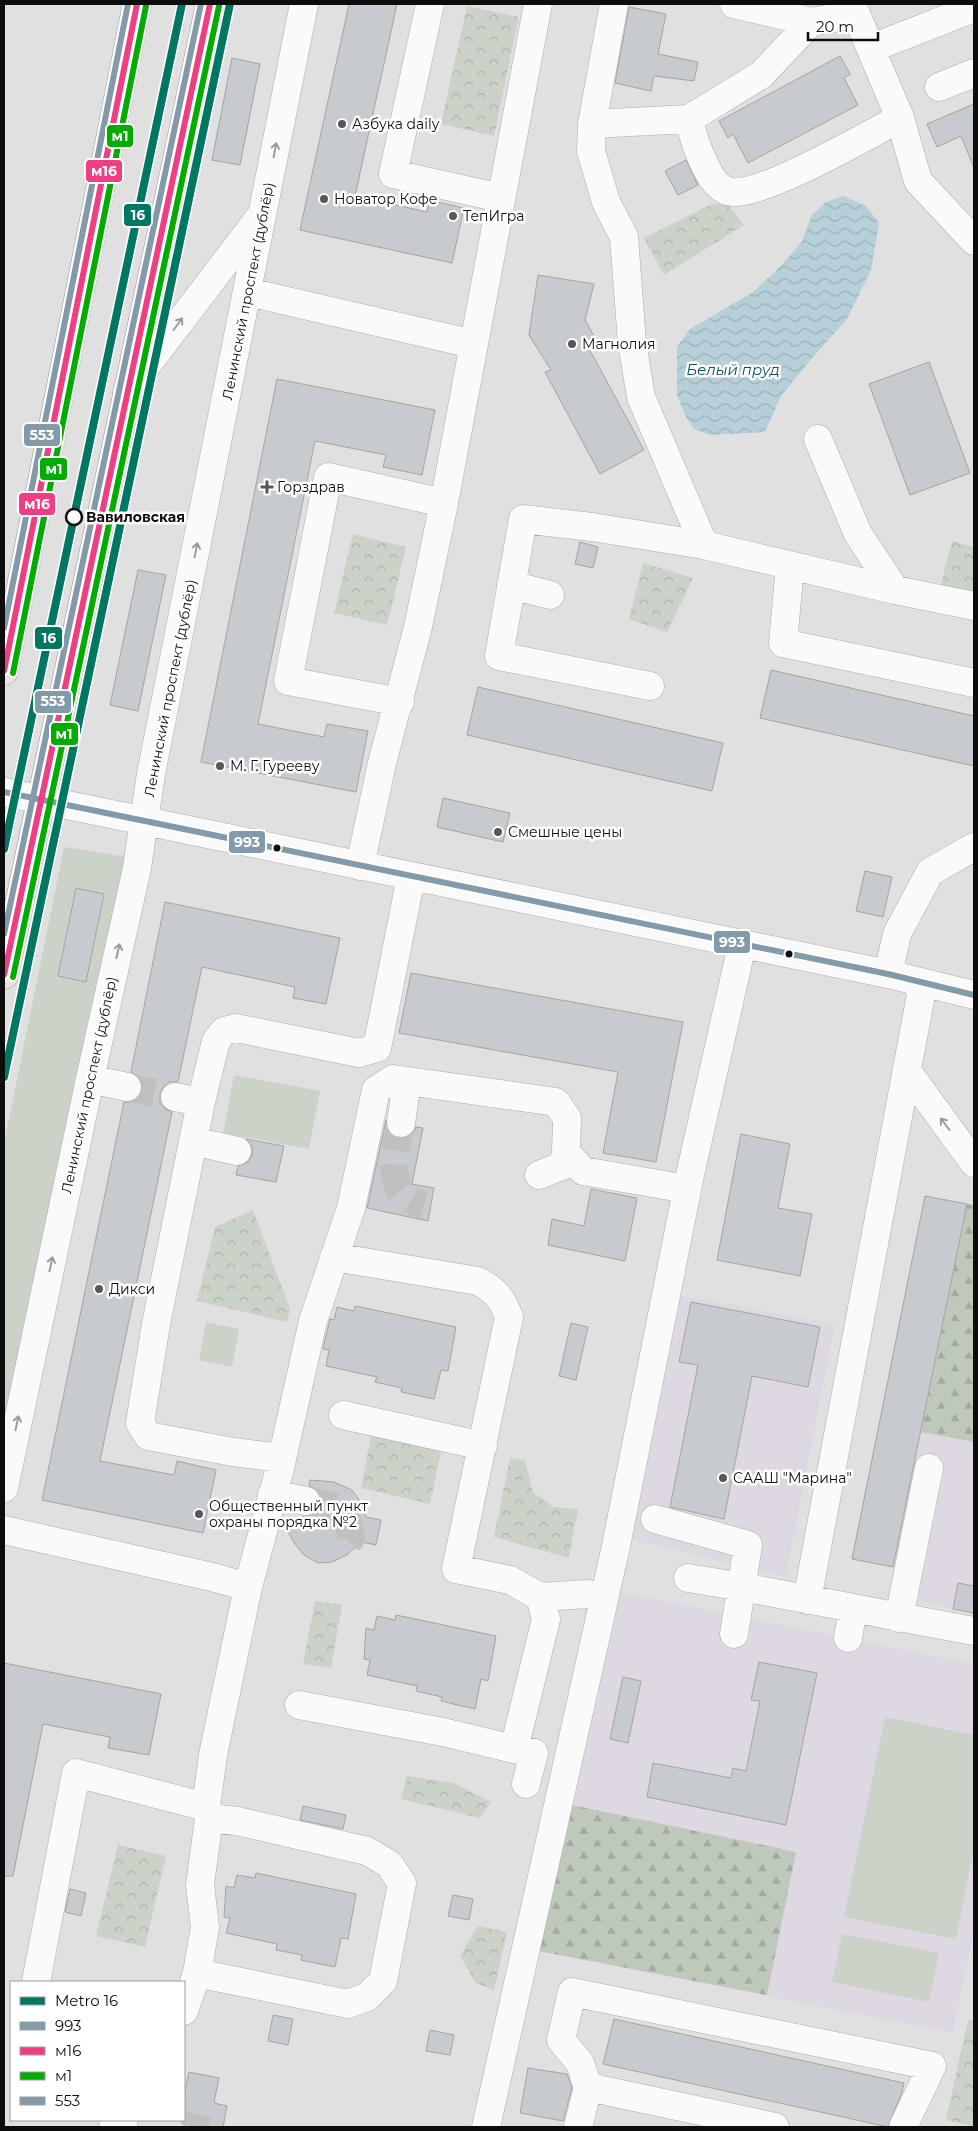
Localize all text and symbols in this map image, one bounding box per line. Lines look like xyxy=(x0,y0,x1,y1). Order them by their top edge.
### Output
scale bar xyxy=(808,10,878,42)
text: 20 m xyxy=(816,17,854,36)
place label: Азбука daily xyxy=(352,115,440,133)
marker: Азбука daily xyxy=(336,118,348,130)
line badge: м1 xyxy=(106,124,134,148)
text: м1 xyxy=(112,127,128,145)
one-way arrow xyxy=(271,143,281,159)
line badge: м16 xyxy=(85,159,123,183)
text: м16 xyxy=(91,162,117,180)
street label: Ленинский проспект (дублёр) xyxy=(218,181,278,401)
place label: Новатор Кофе xyxy=(334,190,438,208)
marker: Новатор Кофе xyxy=(318,193,330,205)
line badge: 16 xyxy=(123,203,152,227)
text: 16 xyxy=(131,206,145,224)
place label: ТепИгра xyxy=(463,207,524,225)
marker: ТепИгра xyxy=(447,210,459,222)
one-way arrow xyxy=(173,317,183,331)
place label: Магнолия xyxy=(582,335,656,353)
marker: Магнолия xyxy=(566,338,578,350)
water label: Белый пруд xyxy=(686,360,780,379)
line badge: 553 xyxy=(23,423,61,447)
text: 553 xyxy=(30,426,54,444)
line badge: м1 xyxy=(39,457,68,481)
text: м1 xyxy=(46,460,62,478)
place label: Горздрав xyxy=(277,478,345,496)
marker: Горздрав xyxy=(261,481,273,493)
line badge: м16 xyxy=(18,492,56,516)
text: м16 xyxy=(24,495,50,513)
marker: Вавиловская xyxy=(65,508,83,526)
place label: Вавиловская xyxy=(86,508,185,526)
one-way arrow xyxy=(192,543,201,559)
street label: Ленинский проспект (дублёр) xyxy=(140,578,200,798)
line badge: 16 xyxy=(34,626,63,650)
text: 16 xyxy=(42,629,56,647)
line badge: 553 xyxy=(34,690,72,714)
text: 553 xyxy=(41,692,65,710)
line badge: м1 xyxy=(50,722,79,746)
text: м1 xyxy=(56,725,72,743)
place label: М. Г. Гурееву xyxy=(230,757,320,775)
marker: М. Г. Гурееву xyxy=(214,760,226,772)
place label: Смешные цены xyxy=(508,823,622,841)
marker: Смешные цены xyxy=(492,826,504,838)
line badge: 993 xyxy=(228,830,266,854)
text: 993 xyxy=(234,833,260,851)
unlabelled marker xyxy=(272,843,282,853)
line badge: 993 xyxy=(713,930,751,954)
text: 993 xyxy=(719,933,745,951)
one-way arrow xyxy=(114,944,123,960)
unlabelled marker xyxy=(784,949,794,959)
street label: Ленинский проспект (дублёр) xyxy=(57,975,121,1195)
one-way arrow xyxy=(940,1117,950,1131)
one-way arrow xyxy=(47,1257,56,1273)
place label: Дикси xyxy=(109,1280,155,1298)
marker: Дикси xyxy=(93,1283,105,1295)
one-way arrow xyxy=(13,1416,23,1432)
place label: СААШ "Марина" xyxy=(733,1469,852,1487)
marker: СААШ "Марина" xyxy=(717,1472,729,1484)
place label: Общественный пункт охраны порядка №2 xyxy=(209,1497,368,1531)
marker: Общественный пункт охраны порядка №2 xyxy=(193,1508,205,1520)
legend xyxy=(10,1981,185,2121)
text: Metro 16 xyxy=(55,1991,118,2010)
text: 993 xyxy=(55,2016,82,2035)
text: м16 xyxy=(55,2041,81,2060)
text: м1 xyxy=(55,2066,72,2085)
text: 553 xyxy=(55,2091,80,2110)

